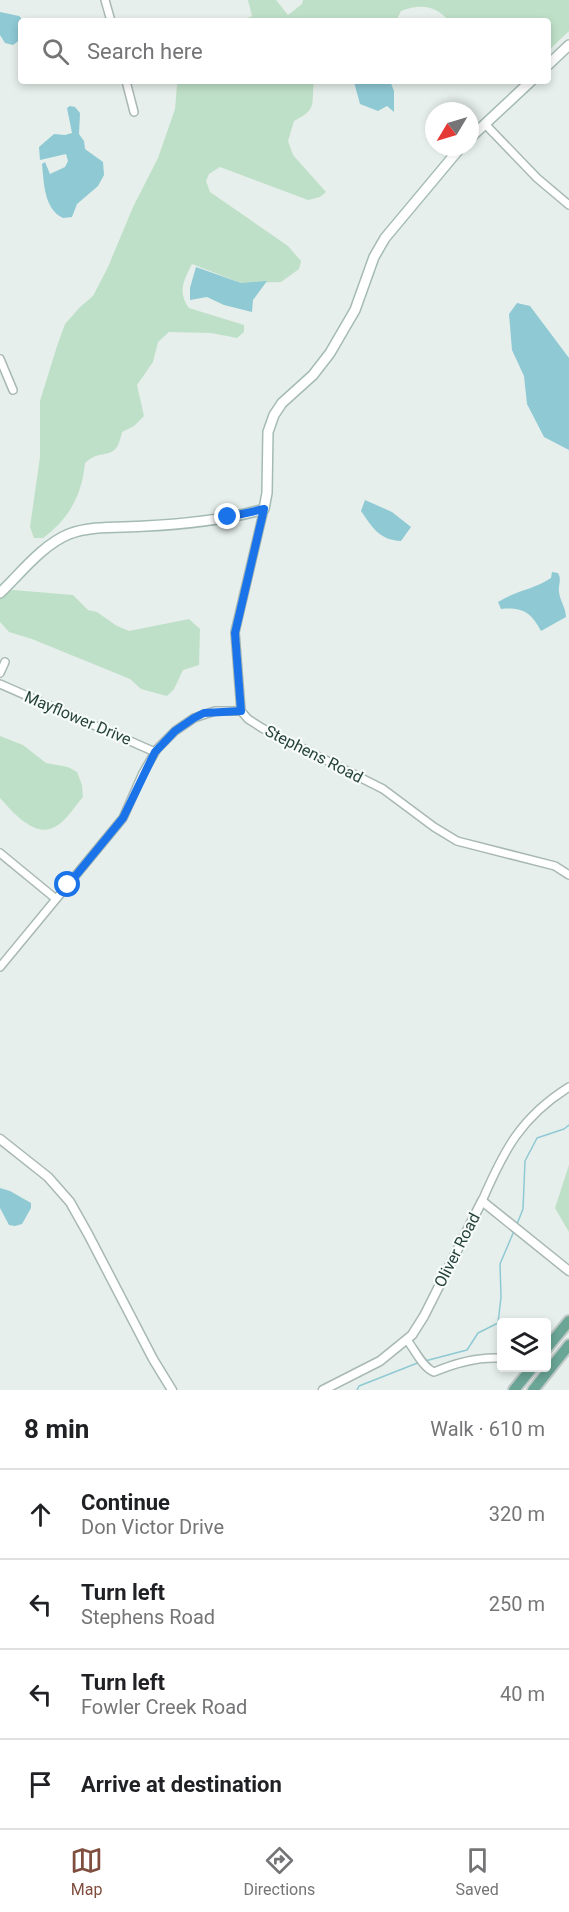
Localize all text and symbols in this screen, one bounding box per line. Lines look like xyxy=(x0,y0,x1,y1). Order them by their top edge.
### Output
search box xyxy=(18,18,551,84)
icon: search xyxy=(39,35,72,68)
text: Search here xyxy=(87,39,203,64)
north arrow xyxy=(425,102,479,156)
route end xyxy=(214,503,240,529)
street label: Mayflower Drive xyxy=(22,687,134,749)
street label: Stephens Road xyxy=(262,721,366,787)
route start xyxy=(54,871,80,897)
street label: Oliver Road xyxy=(430,1210,484,1290)
map controls xyxy=(497,1318,551,1372)
button: layers xyxy=(497,1318,551,1372)
text: 8 min xyxy=(24,1414,89,1444)
text: Walk · 610 m xyxy=(430,1417,545,1441)
text: Continue xyxy=(81,1490,170,1515)
icon: ahead xyxy=(24,1498,57,1531)
text: 320 m xyxy=(489,1502,545,1526)
text: Don Victor Drive xyxy=(81,1515,224,1539)
text: Turn left xyxy=(81,1580,165,1605)
icon: left xyxy=(24,1588,57,1621)
text: 250 m xyxy=(489,1592,545,1616)
text: Stephens Road xyxy=(81,1605,215,1629)
text: Turn left xyxy=(81,1670,165,1695)
icon: left xyxy=(24,1678,57,1711)
text: 40 m xyxy=(500,1682,545,1706)
text: Fowler Creek Road xyxy=(81,1695,247,1719)
icon: arrive xyxy=(24,1768,57,1801)
text: Arrive at destination xyxy=(81,1772,282,1797)
tab: Map xyxy=(70,1844,103,1899)
tab: Directions xyxy=(243,1844,315,1899)
tab: Saved xyxy=(456,1844,499,1899)

